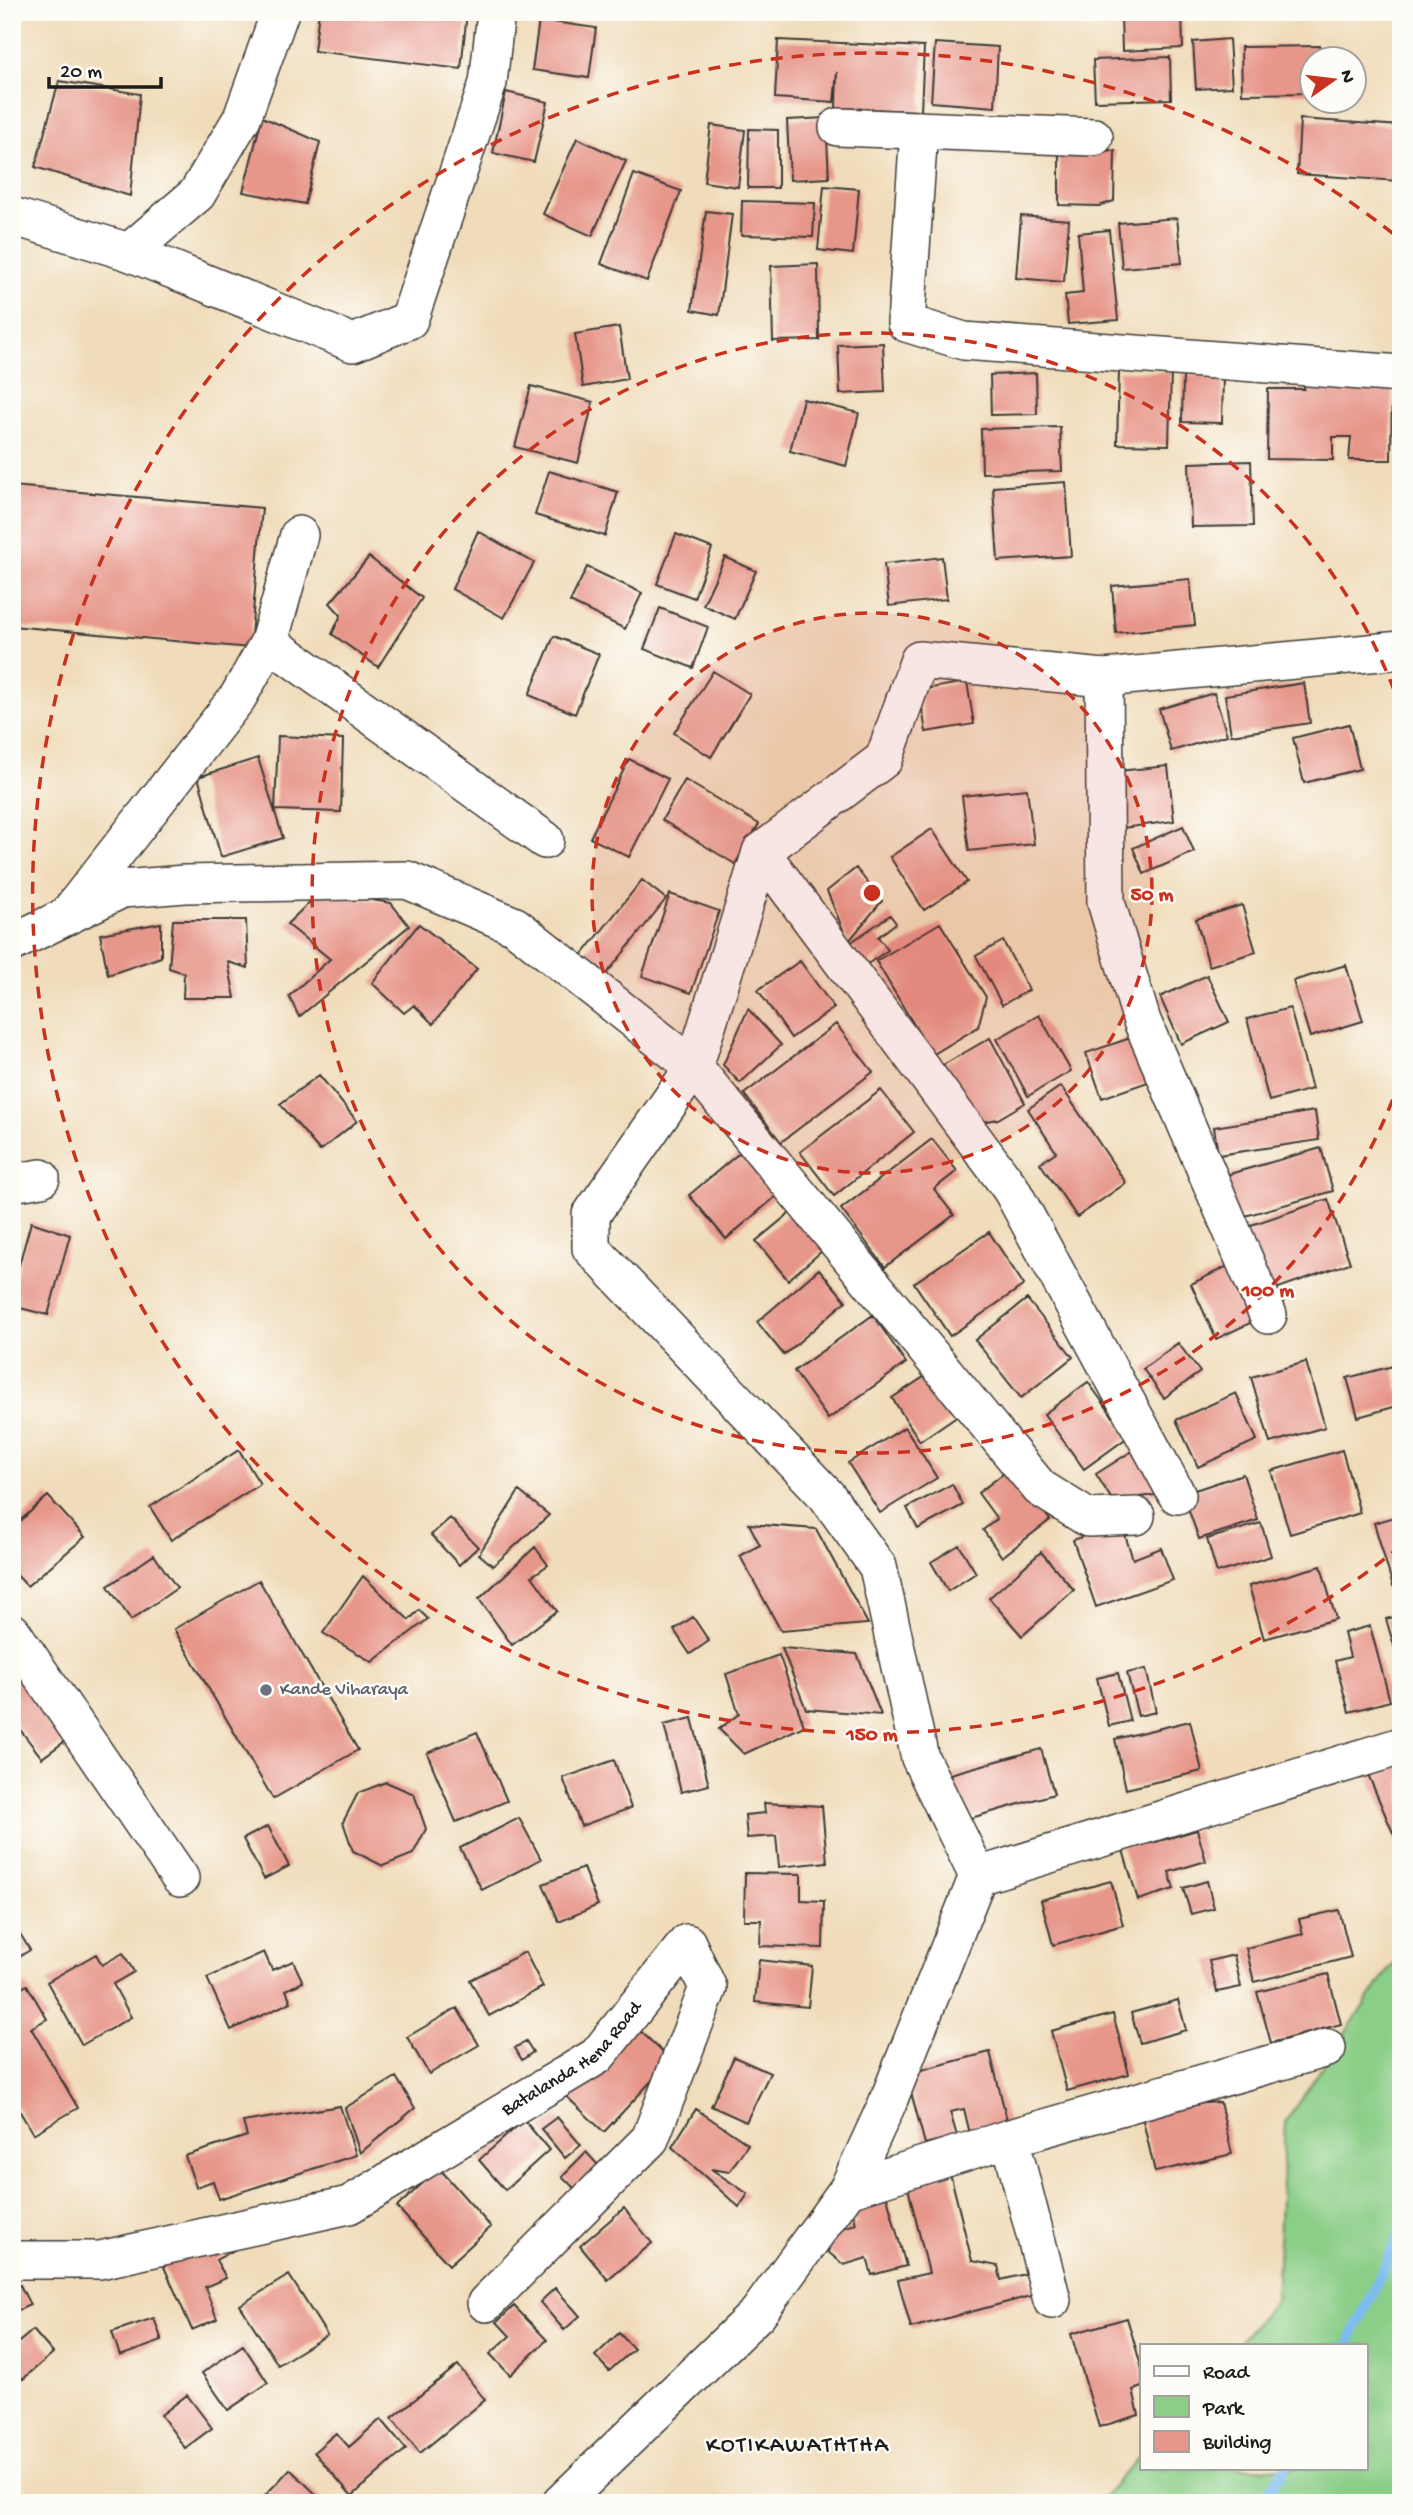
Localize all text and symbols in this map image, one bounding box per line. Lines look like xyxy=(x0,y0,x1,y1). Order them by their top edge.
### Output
scale bar xyxy=(49,46,161,90)
north arrow xyxy=(1298,46,1368,116)
text: 20 m xyxy=(60,61,102,86)
text: N xyxy=(1333,68,1359,86)
centre of rings xyxy=(860,881,884,905)
text: 50 m xyxy=(1131,884,1174,909)
text: 100 m xyxy=(1241,1280,1294,1305)
place label: Kande Viharaya xyxy=(280,1679,410,1702)
marker: Kande Viharaya xyxy=(258,1682,274,1698)
text: 150 m xyxy=(845,1724,898,1749)
street label: Batalanda Hena Road xyxy=(497,1996,648,2122)
legend xyxy=(1140,2344,1368,2470)
text: Road xyxy=(1203,2362,1251,2387)
text: Park xyxy=(1202,2398,1246,2423)
text: Building xyxy=(1202,2432,1272,2457)
district label: KOTIKAWATHTHA xyxy=(706,2433,890,2460)

